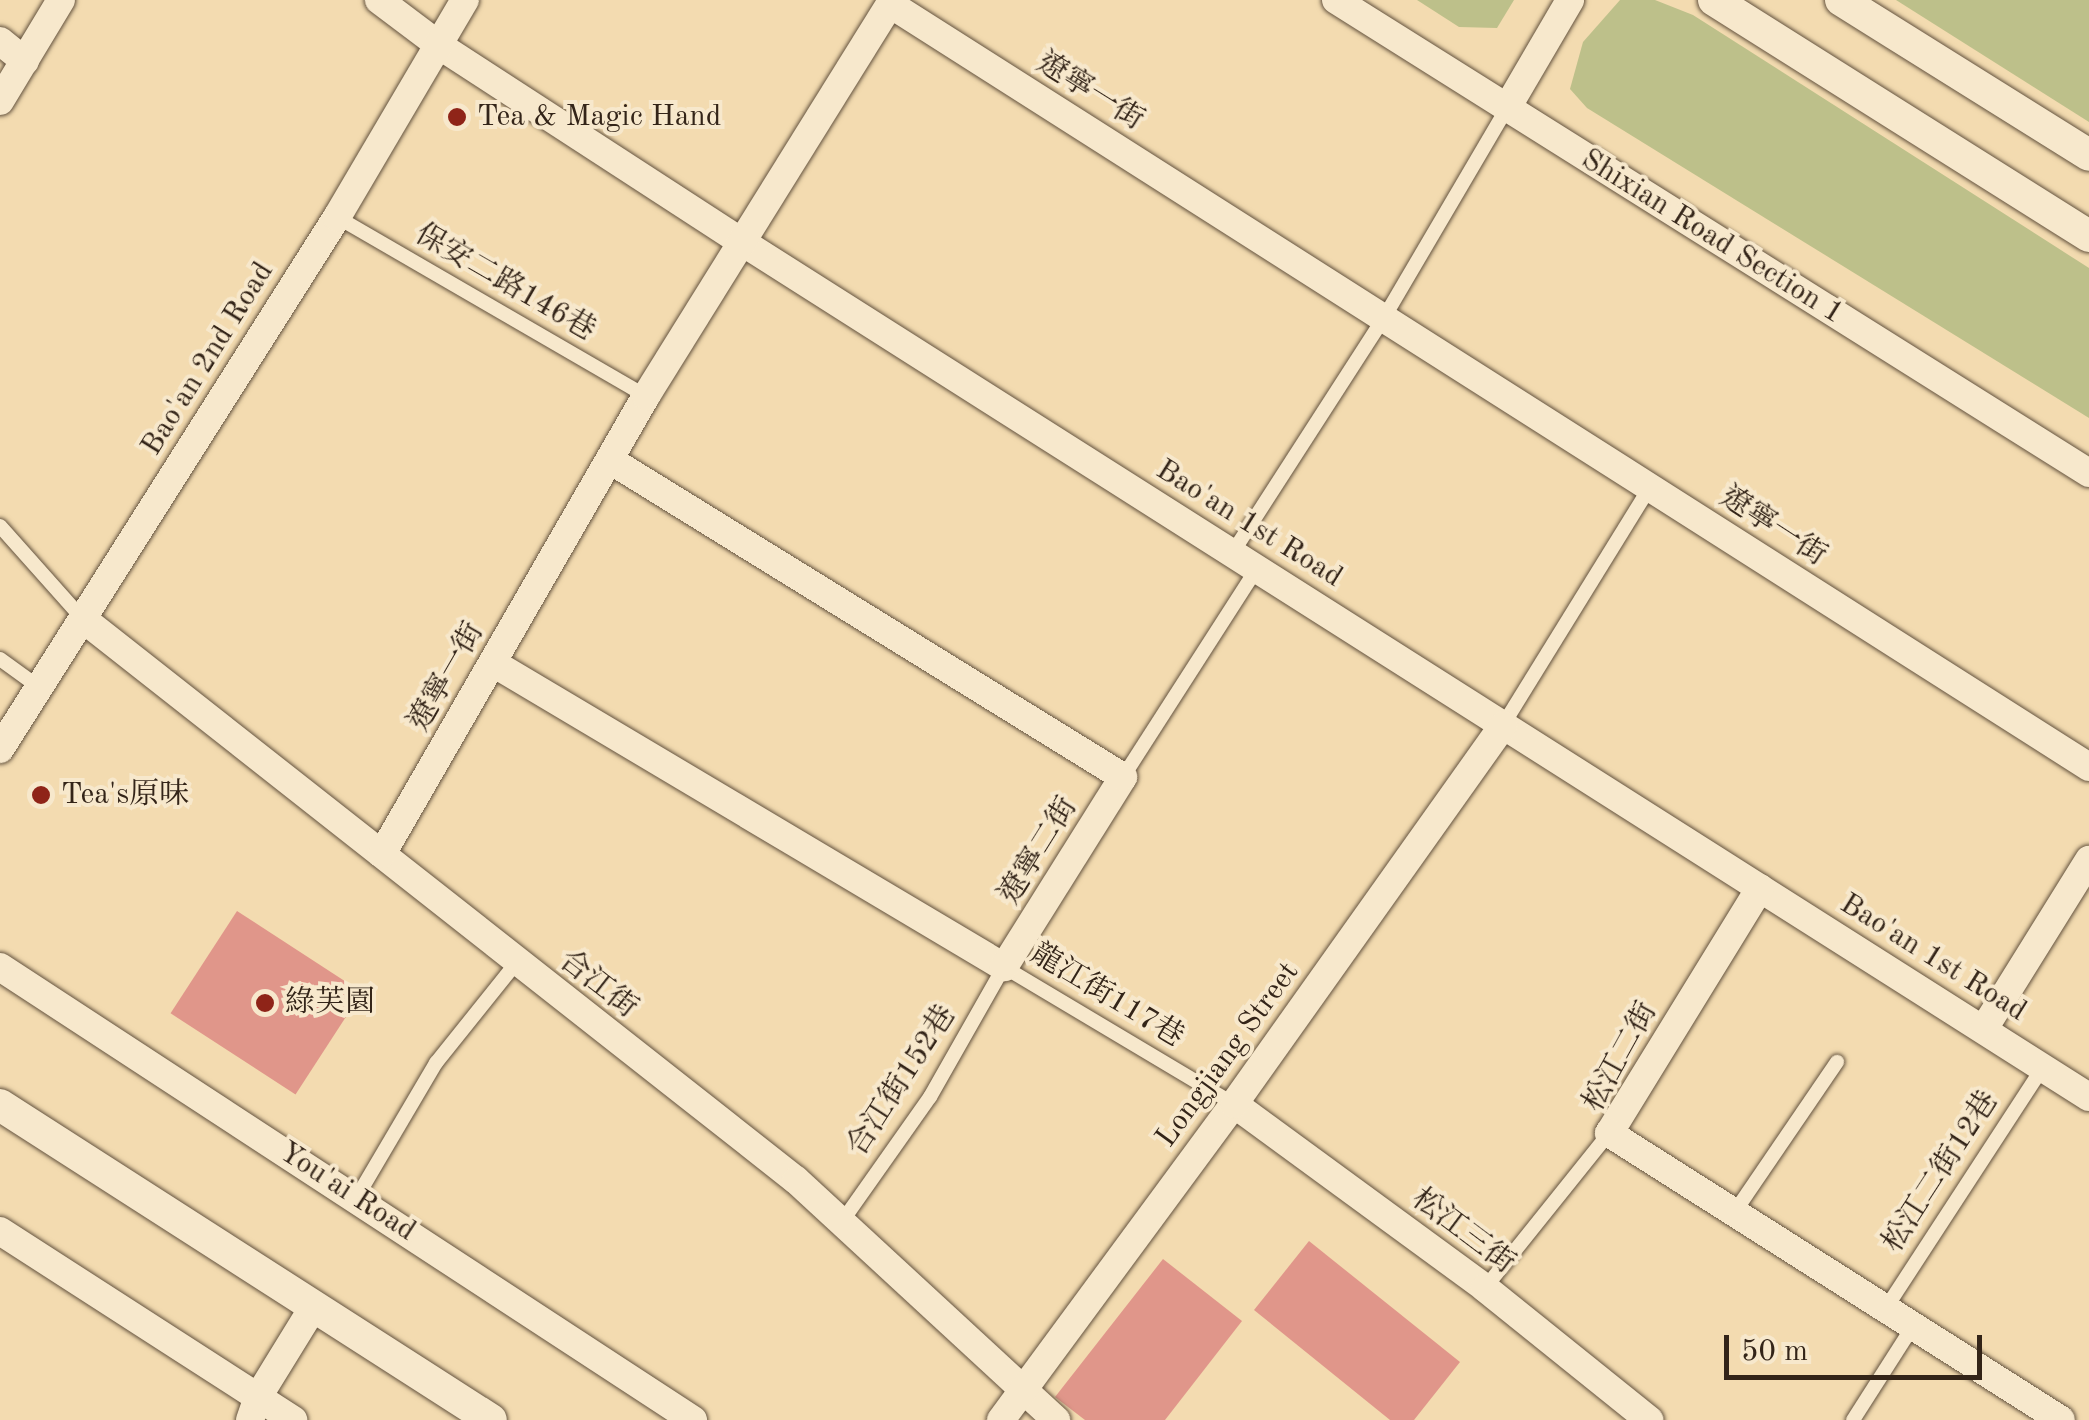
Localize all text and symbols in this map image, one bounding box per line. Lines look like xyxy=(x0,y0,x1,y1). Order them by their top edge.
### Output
street label: 遼寧一街 xyxy=(1030,45,1150,139)
place label: Tea & Magic Hand xyxy=(477,99,721,135)
marker: Tea & Magic Hand xyxy=(446,106,468,128)
street label: Shixian Road Section 1 xyxy=(1574,142,1850,332)
street label: 保安二路146巷 xyxy=(408,217,602,349)
street label: Bao'an 2nd Road xyxy=(134,256,282,462)
street label: Bao'an 1st Road xyxy=(1149,452,1349,596)
street label: 遼寧一街 xyxy=(1713,479,1833,575)
street label: 遼寧一街 xyxy=(401,616,493,738)
place label: Tea's原味 xyxy=(61,777,189,813)
marker: Tea's原味 xyxy=(30,784,52,806)
street label: 遼寧二街 xyxy=(992,791,1086,911)
street label: Bao'an 1st Road xyxy=(1833,886,2033,1030)
street label: 龍江街117巷 xyxy=(1024,936,1190,1056)
street label: 合江街 xyxy=(551,943,645,1027)
street label: Longjiang Street xyxy=(1149,955,1307,1155)
place label: 綠芙園 xyxy=(285,985,375,1021)
marker: 綠芙園 xyxy=(254,992,276,1014)
street label: 松江二街 xyxy=(1576,996,1666,1118)
street label: 合江街152巷 xyxy=(840,999,964,1163)
street label: 松江二街12巷 xyxy=(1876,1085,2006,1259)
street label: You'ai Road xyxy=(272,1134,422,1250)
street label: 松江三街 xyxy=(1404,1182,1522,1282)
scale bar xyxy=(1729,1315,1986,1377)
text: 50 m xyxy=(1741,1337,1808,1367)

